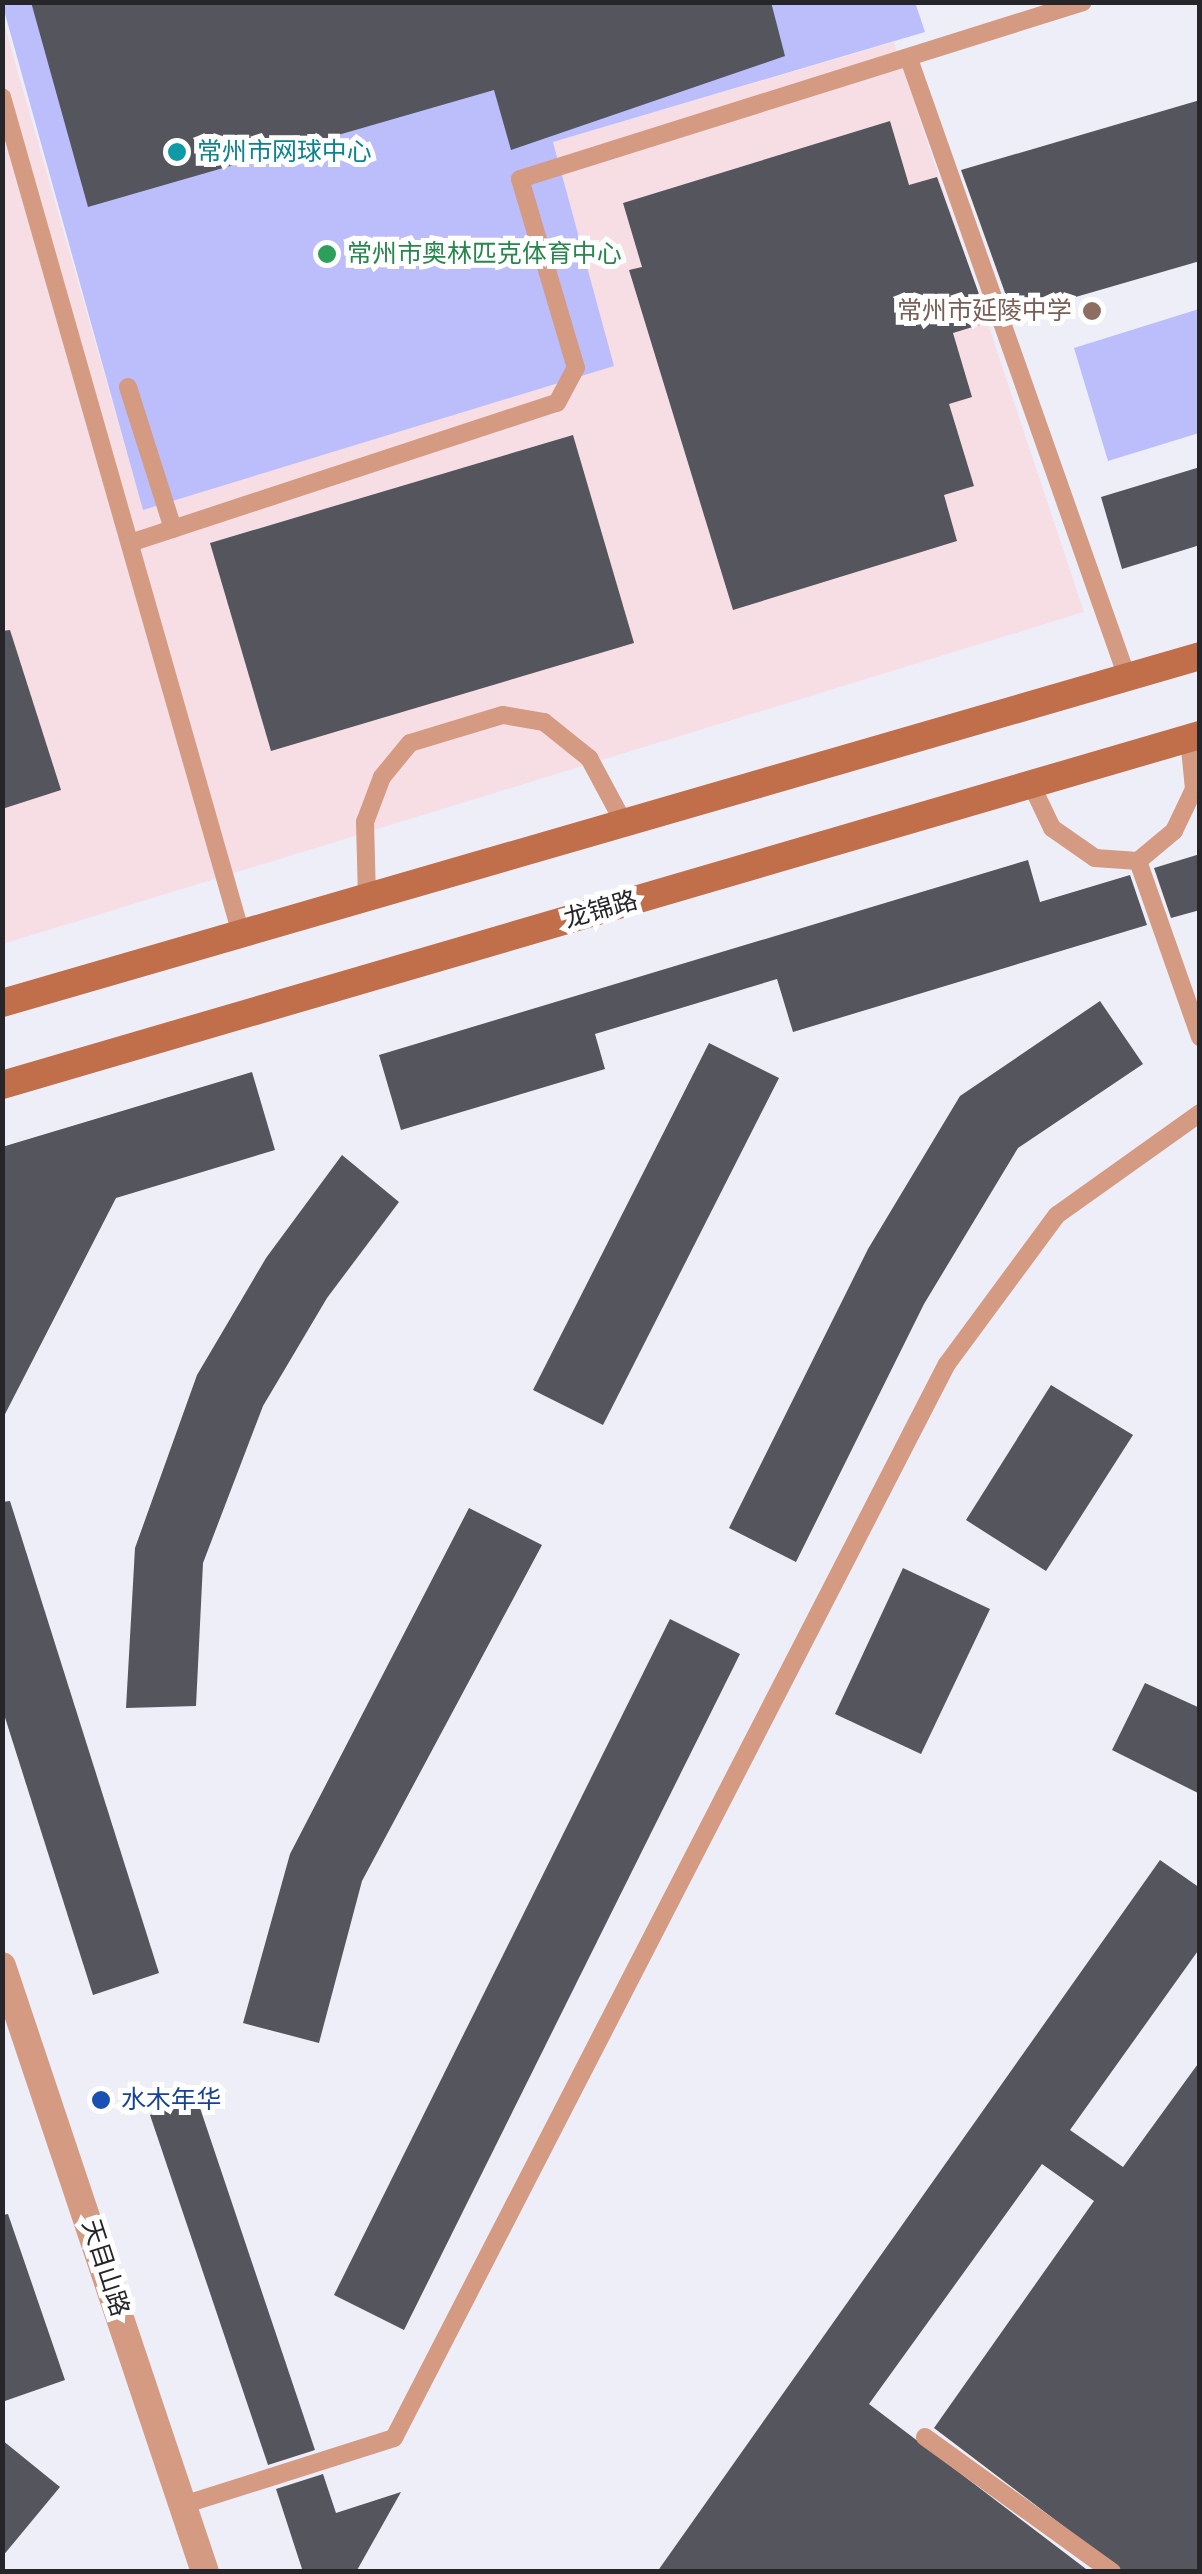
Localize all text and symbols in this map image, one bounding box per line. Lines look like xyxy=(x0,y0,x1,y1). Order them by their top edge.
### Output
place label: 常州市网球中心 xyxy=(197,137,372,167)
marker: 常州市网球中心 xyxy=(166,141,188,163)
place label: 常州市奥林匹克体育中心 xyxy=(347,239,622,269)
marker: 常州市奥林匹克体育中心 xyxy=(316,243,338,265)
place label: 常州市延陵中学 xyxy=(897,296,1072,326)
marker: 常州市延陵中学 xyxy=(1081,300,1103,322)
street label: 龙锦路 xyxy=(561,885,641,935)
place label: 水木年华 xyxy=(121,2085,221,2115)
marker: 水木年华 xyxy=(90,2089,112,2111)
street label: 天目山路 xyxy=(75,2216,135,2320)

